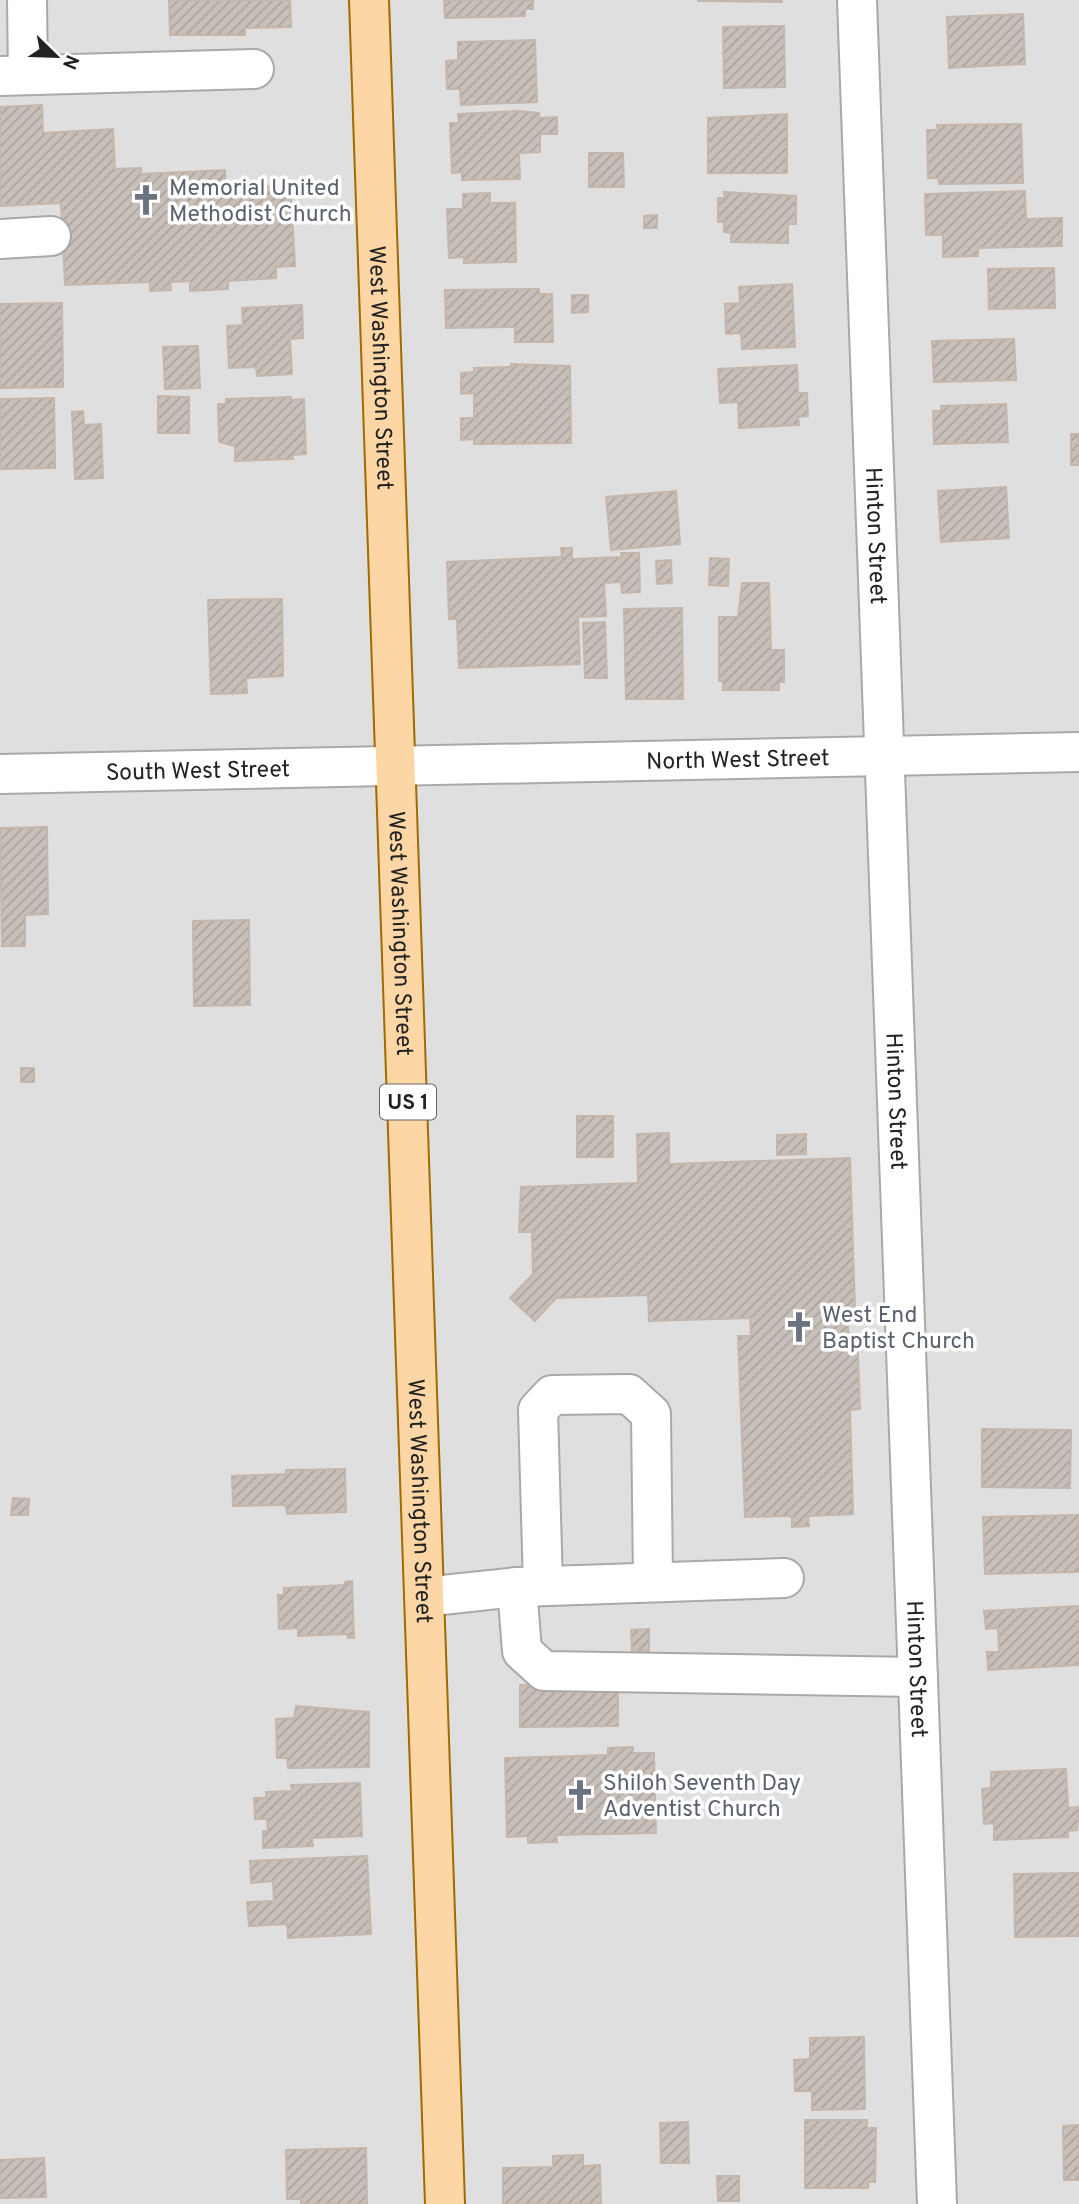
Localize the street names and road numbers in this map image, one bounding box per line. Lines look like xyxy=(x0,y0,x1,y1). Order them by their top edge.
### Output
street label: West Washington Street xyxy=(360,245,398,491)
street label: Hinton Street xyxy=(857,467,891,605)
street label: North West Street xyxy=(646,745,830,778)
street label: South West Street xyxy=(106,756,290,789)
street label: West Washington Street xyxy=(380,811,417,1056)
street label: Hinton Street xyxy=(877,1032,911,1171)
road number: US 1 xyxy=(380,1084,436,1120)
street label: West Washington Street xyxy=(400,1378,437,1624)
street label: Hinton Street xyxy=(898,1600,932,1738)

